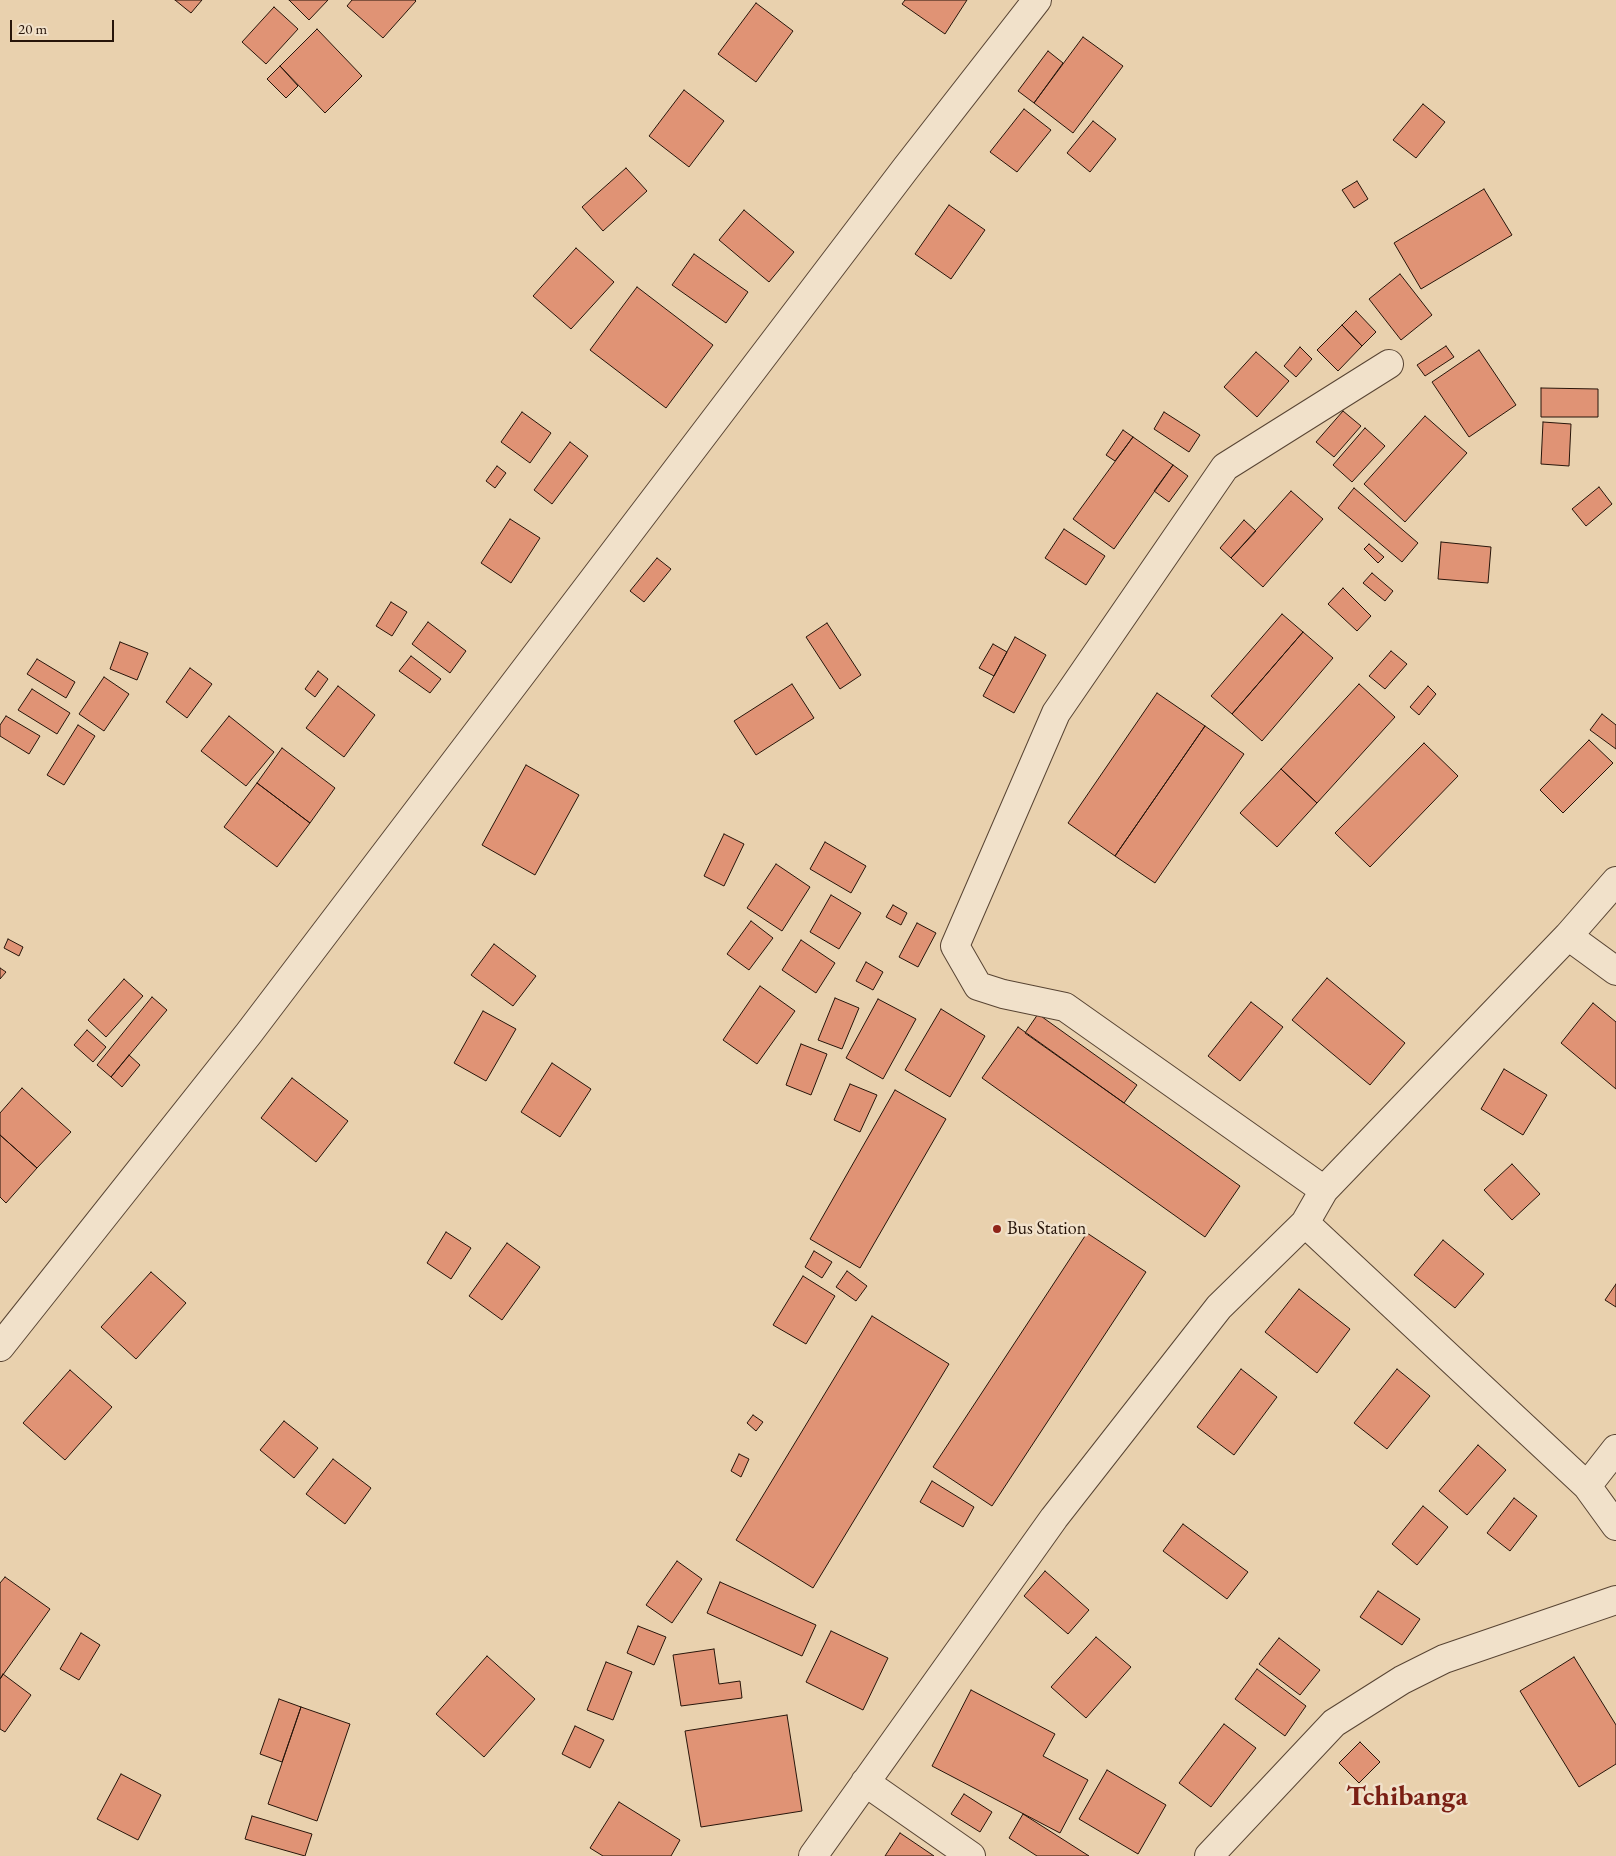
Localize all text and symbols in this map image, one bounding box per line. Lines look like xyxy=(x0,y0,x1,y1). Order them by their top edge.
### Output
scale bar xyxy=(12,10,116,42)
text: 20 m xyxy=(18,19,47,38)
place label: Bus Station xyxy=(1007,1218,1086,1240)
marker: Bus Station xyxy=(991,1223,1003,1235)
district label: Tchibanga xyxy=(1346,1780,1468,1814)

